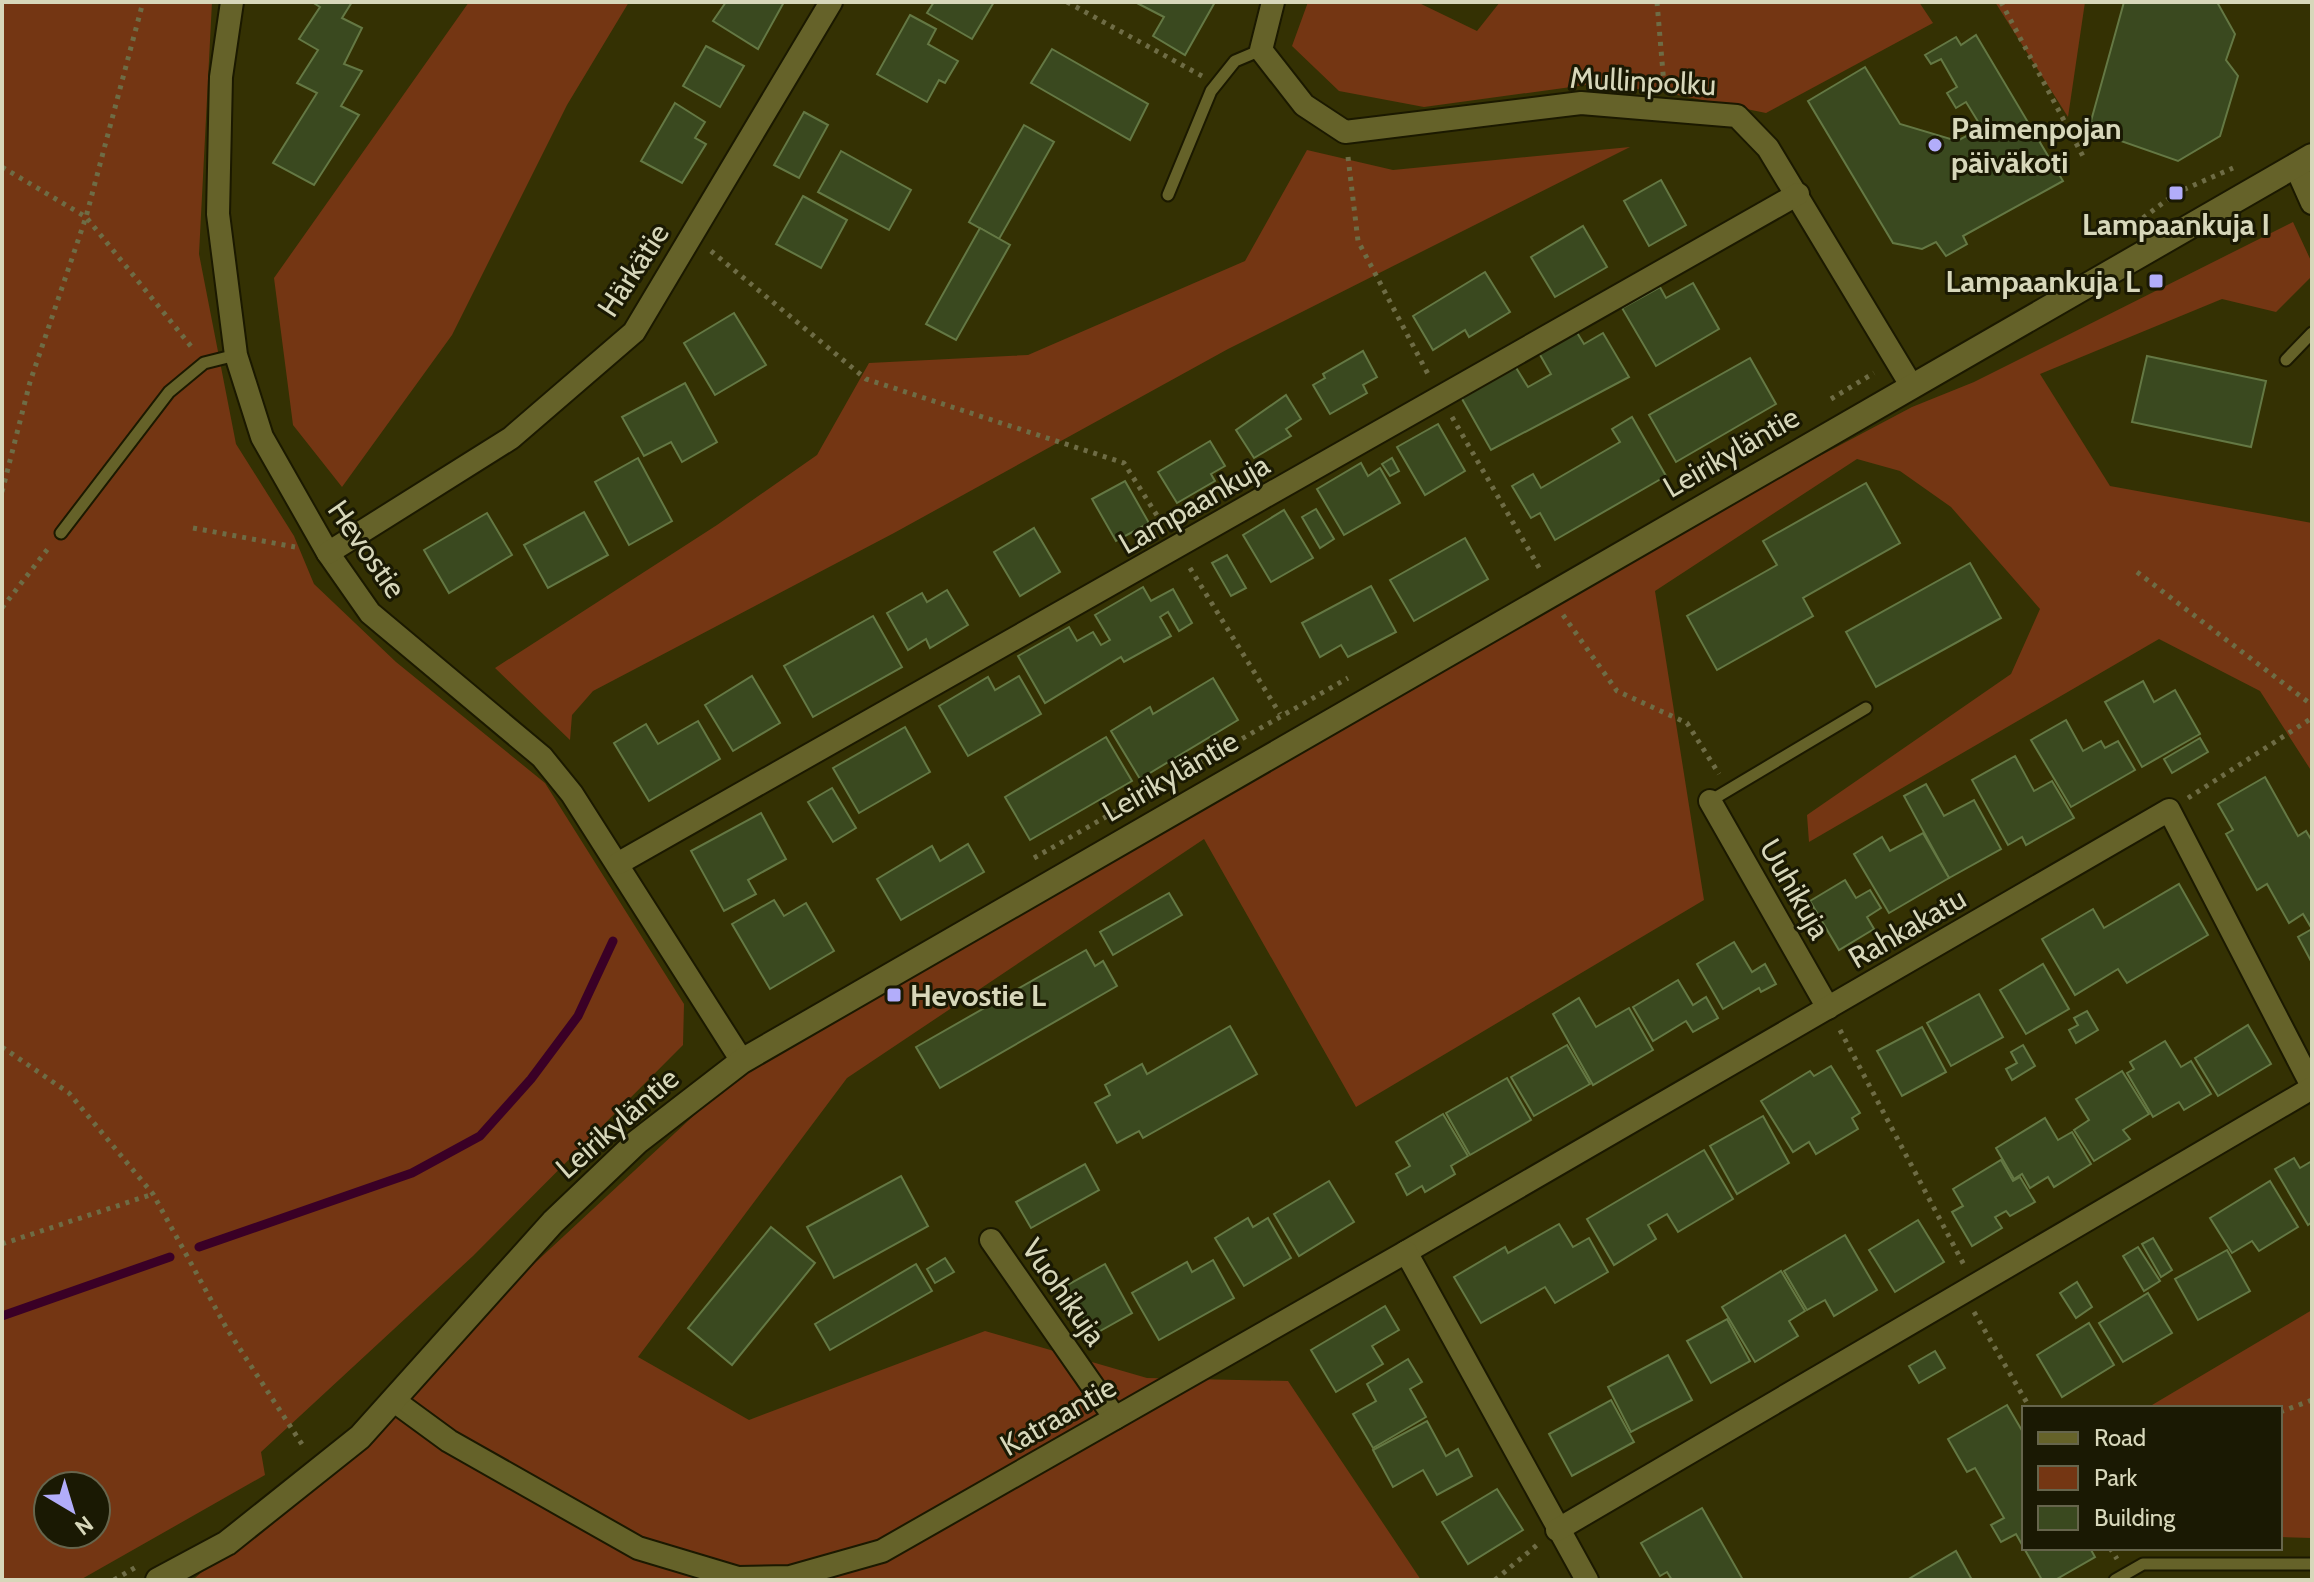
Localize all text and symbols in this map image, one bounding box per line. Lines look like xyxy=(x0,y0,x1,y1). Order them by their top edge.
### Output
street label: Mullinpolku xyxy=(1569,59,1717,103)
place label: Paimenpojan päiväkoti xyxy=(1951,110,2122,181)
marker: Paimenpojan päiväkoti xyxy=(1926,136,1944,154)
marker: Lampaankuja I xyxy=(2167,184,2185,202)
place label: Lampaankuja I xyxy=(2082,206,2270,243)
street label: Härkätie xyxy=(589,216,677,324)
place label: Lampaankuja L xyxy=(1945,263,2140,300)
marker: Lampaankuja L xyxy=(2147,272,2165,290)
street label: Leirikyläntie xyxy=(1656,398,1806,506)
street label: Lampaankuja xyxy=(1112,446,1276,562)
street label: Hevostie xyxy=(320,493,414,605)
street label: Leirikyläntie xyxy=(1095,722,1245,830)
street label: Uuhikuja xyxy=(1752,832,1839,946)
street label: Rahkakatu xyxy=(1842,880,1972,976)
place label: Hevostie L xyxy=(910,977,1046,1014)
marker: Hevostie L xyxy=(885,986,903,1004)
street label: Leirikyläntie xyxy=(548,1060,686,1186)
street label: Vuohikuja xyxy=(1014,1231,1114,1353)
street label: Katraantie xyxy=(993,1368,1123,1464)
legend xyxy=(2022,1406,2282,1550)
text: Road xyxy=(2094,1423,2146,1452)
text: Park xyxy=(2094,1463,2137,1492)
north arrow xyxy=(32,1470,112,1550)
text: Building xyxy=(2094,1503,2176,1532)
text: N xyxy=(70,1510,98,1541)

